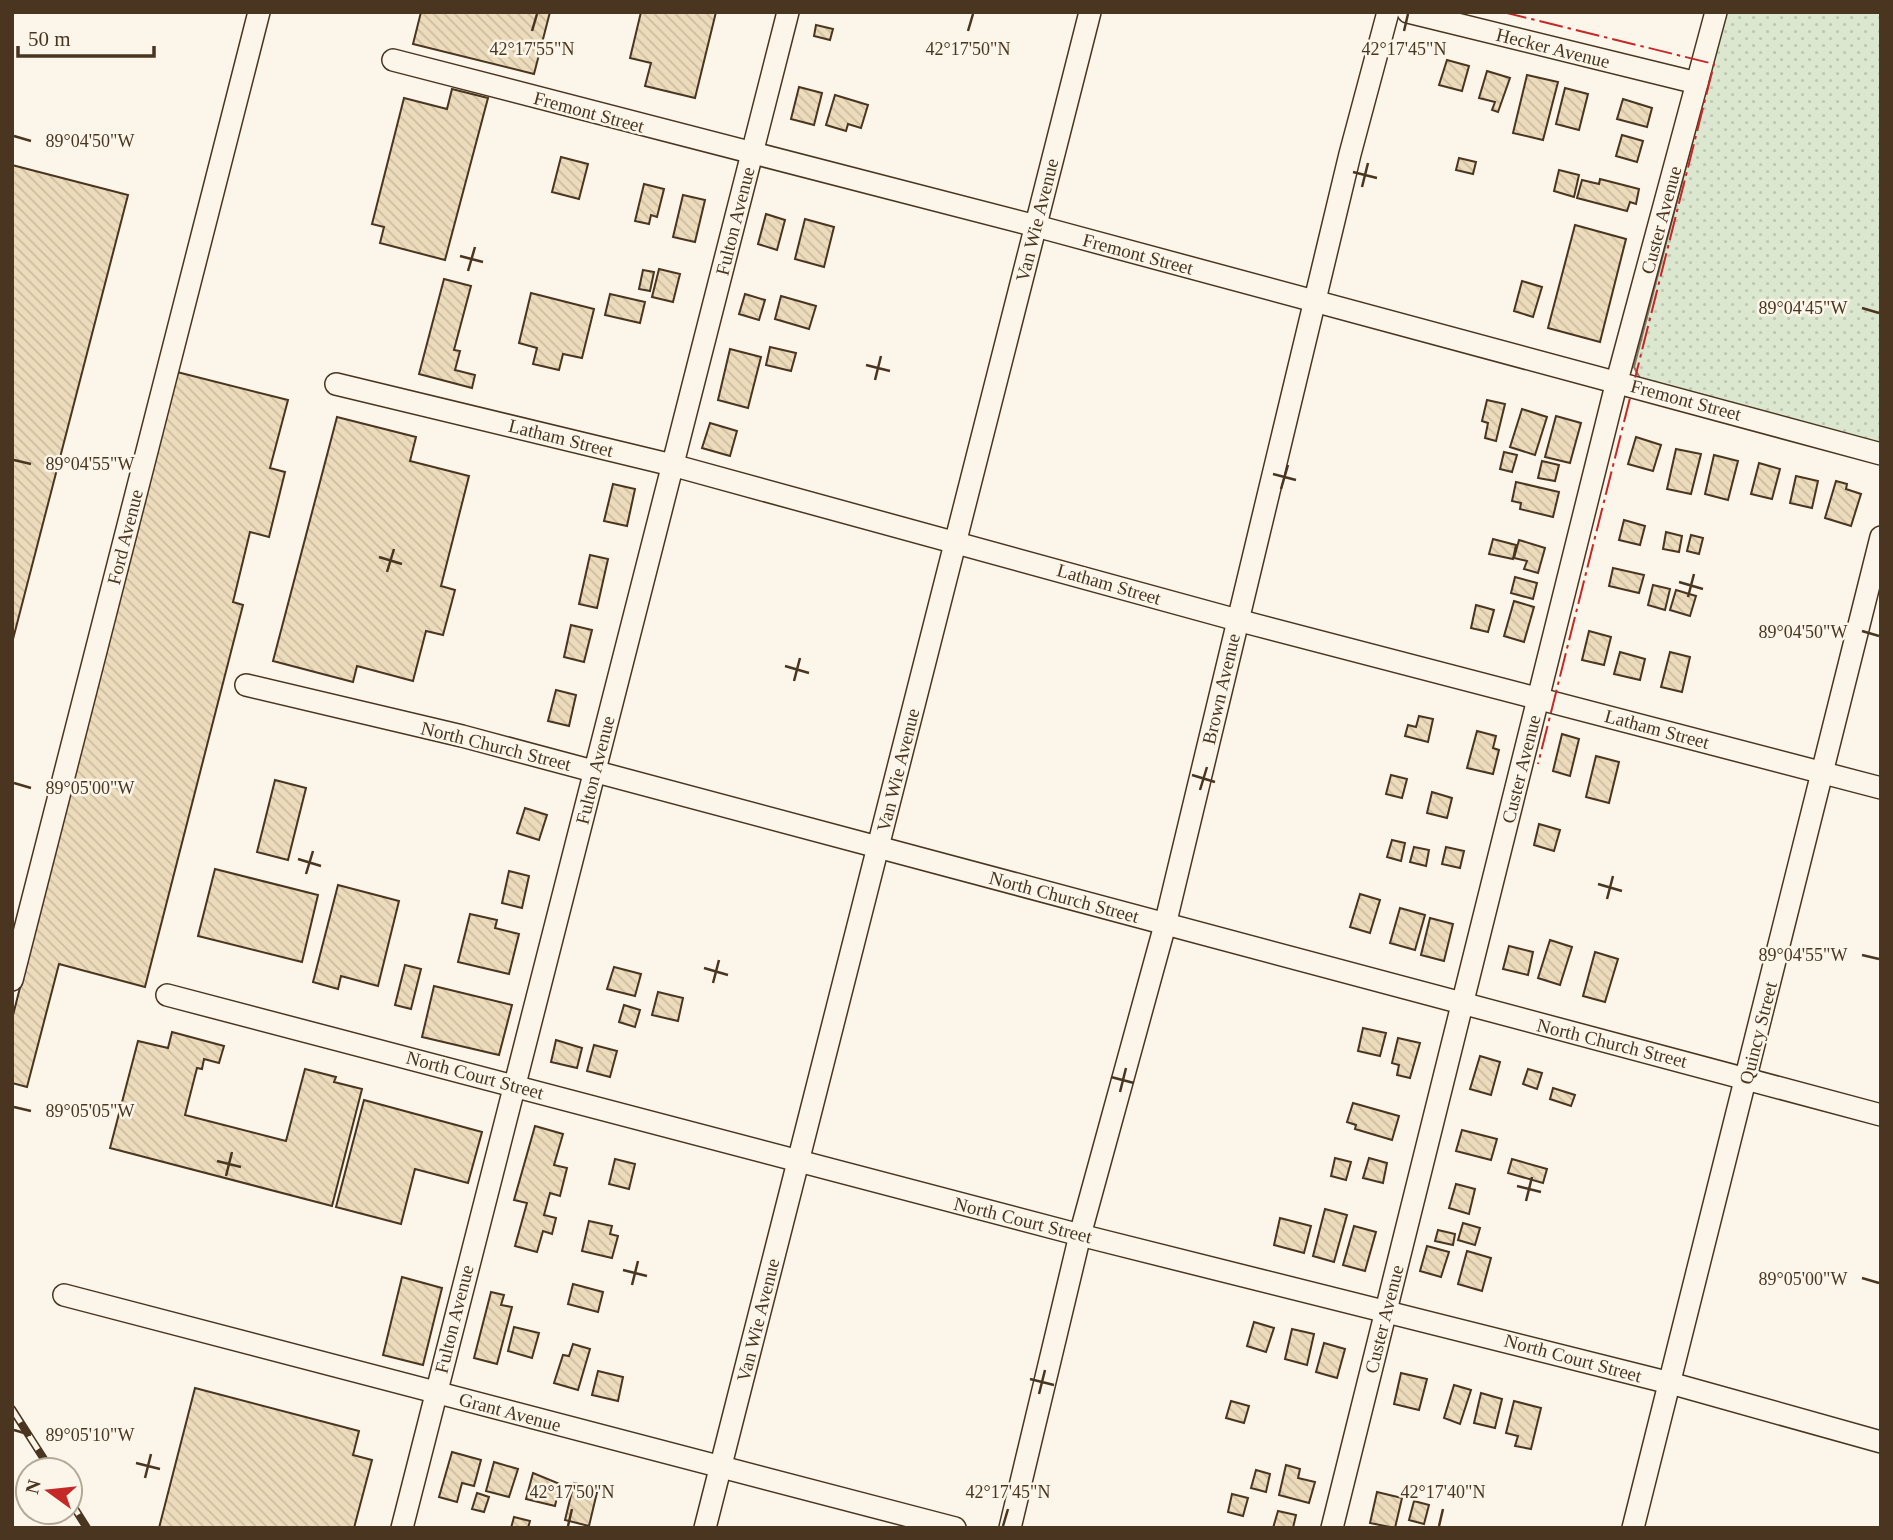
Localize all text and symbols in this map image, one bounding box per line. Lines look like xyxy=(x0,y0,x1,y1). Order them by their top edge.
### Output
scale bar xyxy=(18,14,154,58)
street label: Hecker Avenue xyxy=(1494,24,1612,72)
text: 50 m xyxy=(28,27,71,51)
text: 42°17'55"N xyxy=(490,39,574,59)
text: 42°17'50"N xyxy=(926,39,1010,59)
text: 42°17'45"N xyxy=(1362,39,1446,59)
street label: Fremont Street xyxy=(531,87,647,137)
text: 89°04'50"W xyxy=(46,131,134,151)
street label: Van Wie Avenue xyxy=(1012,156,1062,284)
street label: Custer Avenue xyxy=(1636,164,1686,276)
street label: Fulton Avenue xyxy=(711,165,759,277)
street label: Fremont Street xyxy=(1080,229,1196,279)
text: 89°04'45"W xyxy=(1759,298,1847,318)
street label: Fremont Street xyxy=(1628,375,1744,425)
street label: Latham Street xyxy=(506,415,616,461)
text: 89°04'55"W xyxy=(46,454,134,474)
street label: Ford Avenue xyxy=(103,487,147,587)
street label: Latham Street xyxy=(1055,559,1164,609)
text: 89°04'50"W xyxy=(1759,622,1847,642)
street label: Brown Avenue xyxy=(1198,632,1244,746)
street label: Latham Street xyxy=(1603,705,1712,753)
street label: Van Wie Avenue xyxy=(873,706,923,834)
street label: Custer Avenue xyxy=(1497,713,1545,825)
street label: Fulton Avenue xyxy=(571,714,619,826)
street label: North Church Street xyxy=(419,717,574,775)
text: 89°05'00"W xyxy=(46,778,134,798)
street label: North Church Street xyxy=(987,867,1142,927)
text: 89°04'55"W xyxy=(1759,945,1847,965)
street label: Quincy Street xyxy=(1735,979,1781,1086)
street label: North Church Street xyxy=(1535,1014,1690,1072)
street label: North Court Street xyxy=(404,1047,547,1104)
text: 89°05'05"W xyxy=(46,1101,134,1121)
street label: North Court Street xyxy=(952,1193,1095,1247)
street label: Van Wie Avenue xyxy=(733,1256,783,1384)
street label: Fulton Avenue xyxy=(430,1263,478,1375)
street label: Custer Avenue xyxy=(1360,1263,1408,1375)
text: 89°05'00"W xyxy=(1759,1269,1847,1289)
street label: North Court Street xyxy=(1502,1330,1645,1387)
street label: Grant Avenue xyxy=(457,1388,563,1436)
text: 89°05'10"W xyxy=(46,1425,134,1445)
north arrow xyxy=(14,1456,84,1526)
text: N xyxy=(21,1477,45,1496)
text: 42°17'50"N xyxy=(530,1482,614,1502)
text: 42°17'45"N xyxy=(966,1482,1050,1502)
text: 42°17'40"N xyxy=(1401,1482,1485,1502)

